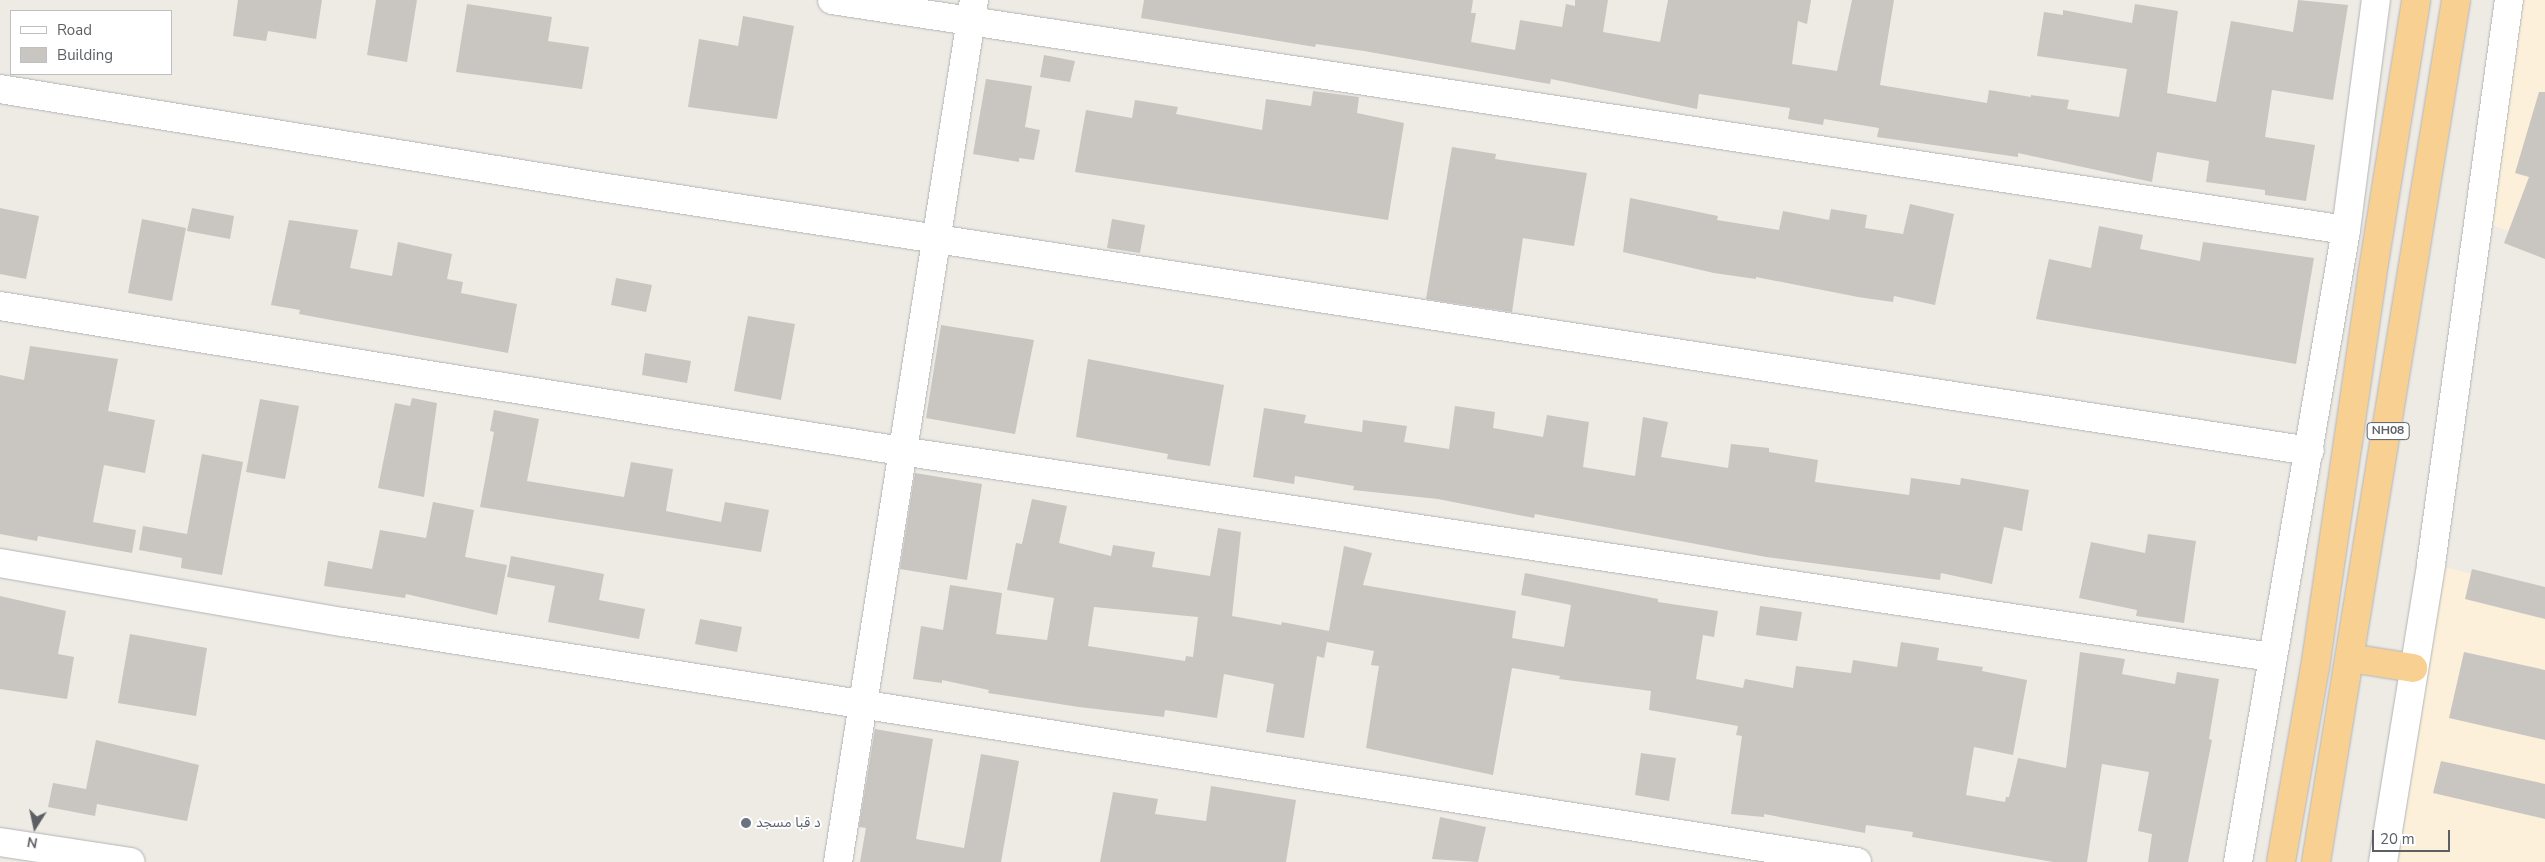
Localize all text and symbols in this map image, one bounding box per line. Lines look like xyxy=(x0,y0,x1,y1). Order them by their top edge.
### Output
legend xyxy=(10,10,172,75)
text: Road xyxy=(57,20,92,40)
text: Building xyxy=(57,45,113,65)
road number: NH08 xyxy=(2366,422,2410,441)
north arrow xyxy=(10,802,60,852)
place label: د قبا مسجد xyxy=(756,815,821,831)
marker: د قبا مسجد xyxy=(740,817,752,829)
scale bar xyxy=(2375,820,2452,852)
text: 20 m xyxy=(2380,829,2415,849)
text: N xyxy=(26,832,39,853)

